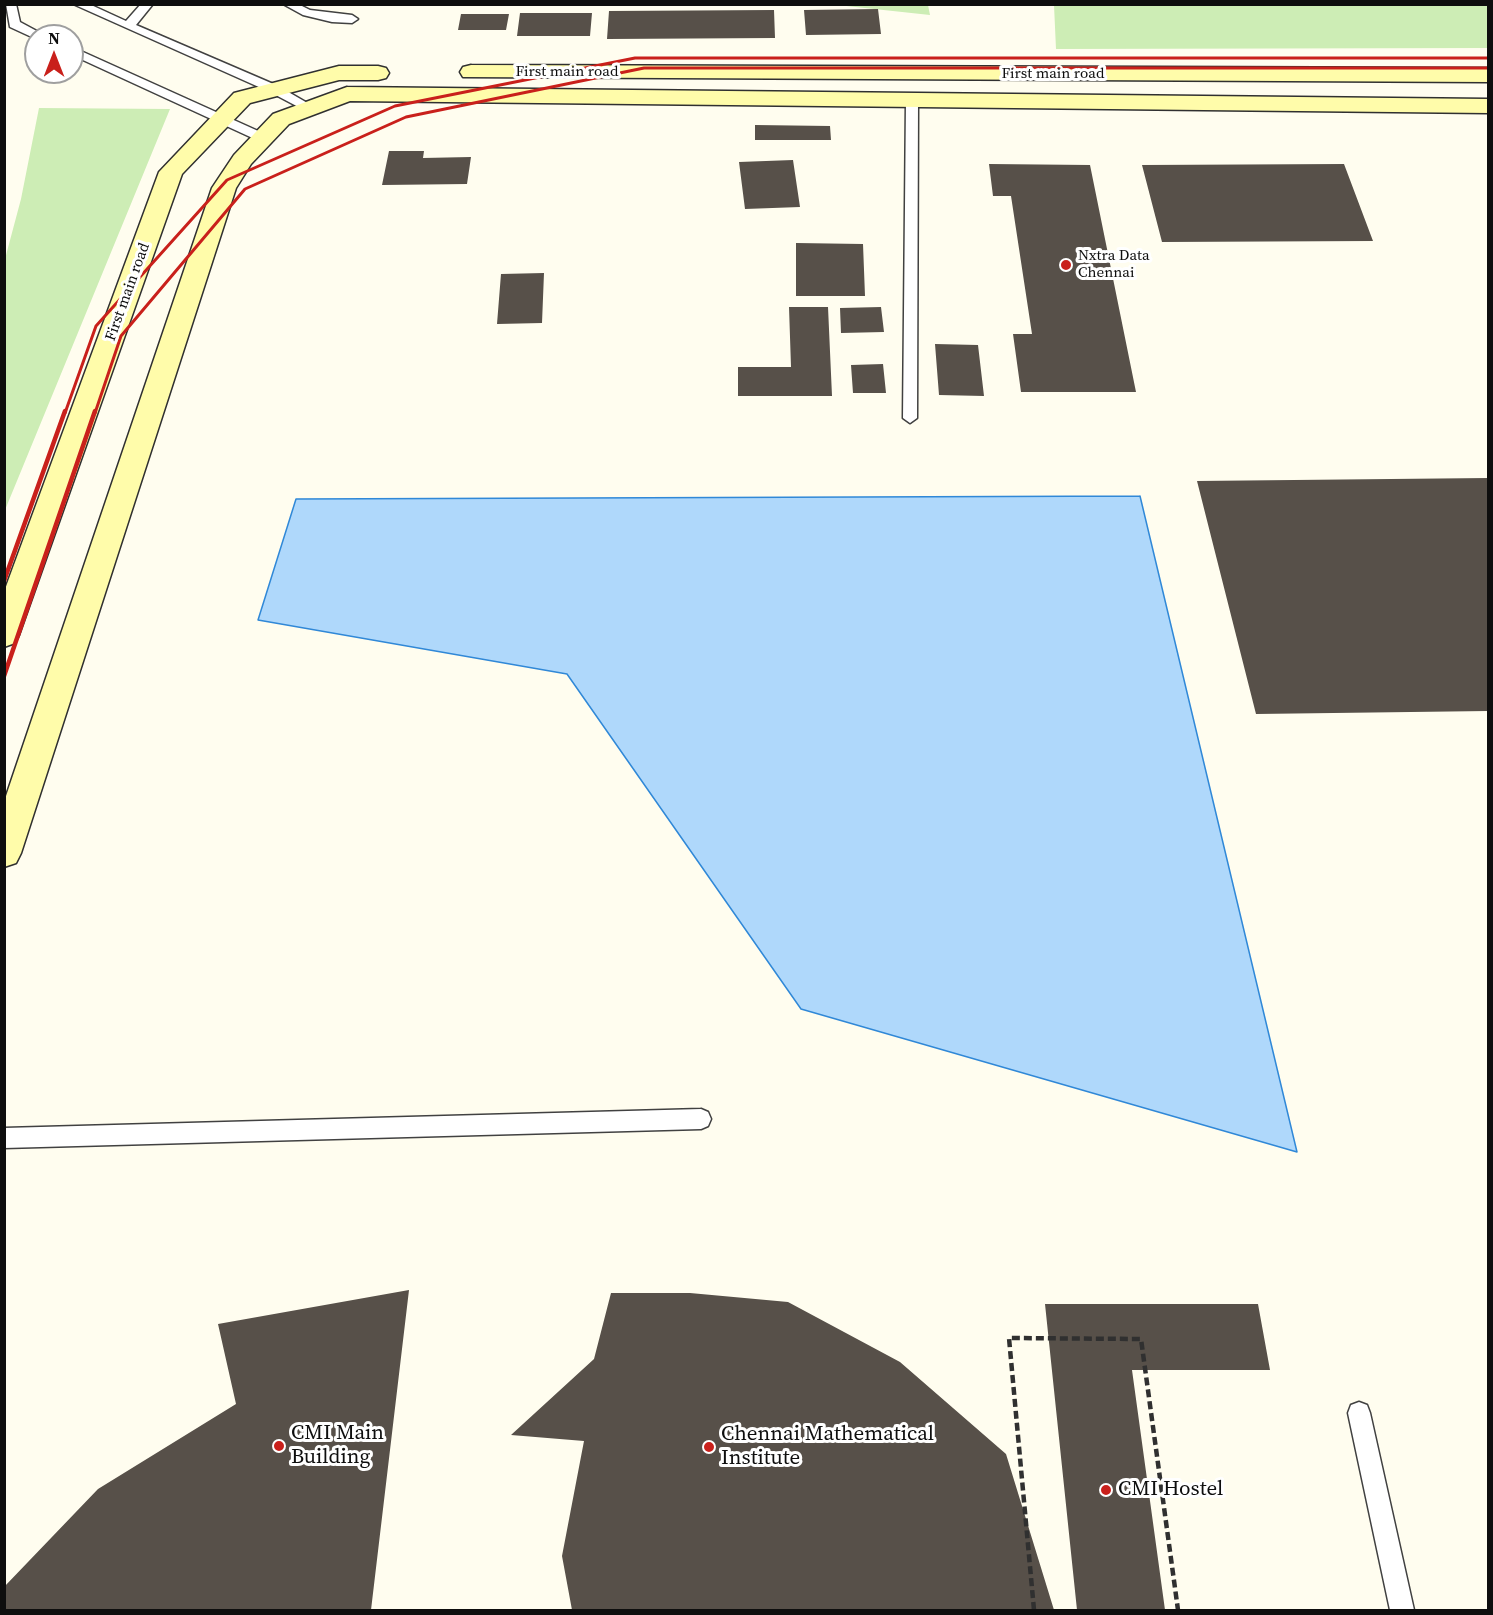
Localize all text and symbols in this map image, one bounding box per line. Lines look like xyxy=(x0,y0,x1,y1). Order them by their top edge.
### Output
north arrow xyxy=(24,24,84,84)
text: N xyxy=(48,27,60,49)
street label: First main road xyxy=(516,63,618,81)
street label: First main road xyxy=(1002,65,1104,83)
street label: First main road xyxy=(102,241,154,343)
place label: Nxtra Data Chennai xyxy=(1078,247,1150,282)
marker: Nxtra Data Chennai xyxy=(1059,258,1073,272)
place label: CMI Main Building xyxy=(291,1421,384,1471)
place label: Chennai Mathematical Institute xyxy=(721,1422,934,1472)
marker: CMI Main Building xyxy=(272,1439,286,1453)
marker: Chennai Mathematical Institute xyxy=(702,1440,716,1454)
place label: CMI Hostel xyxy=(1118,1477,1223,1503)
marker: CMI Hostel xyxy=(1099,1483,1113,1497)

